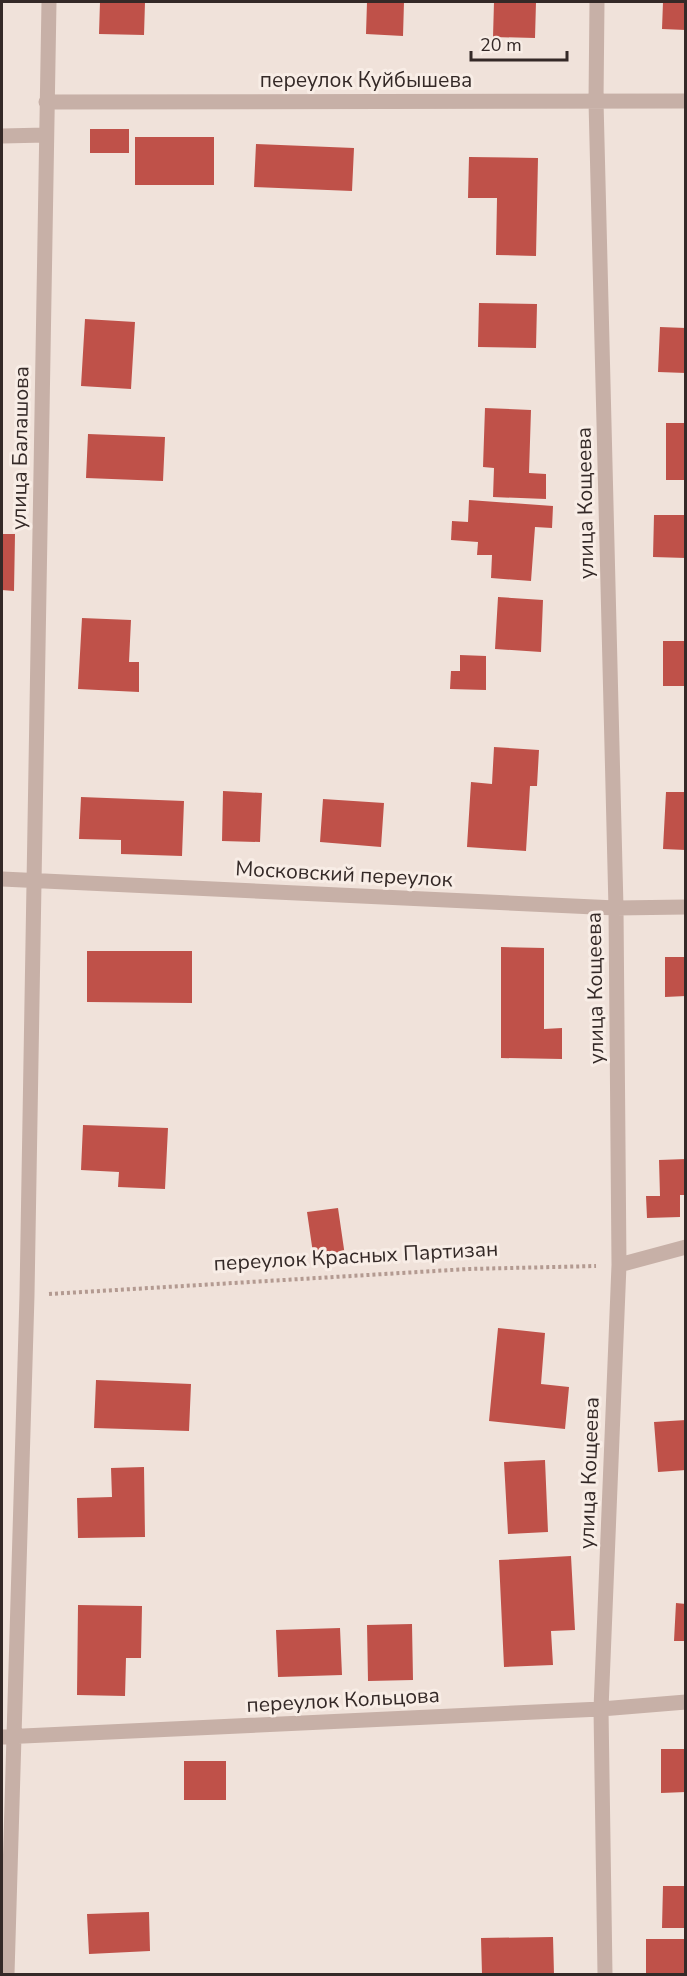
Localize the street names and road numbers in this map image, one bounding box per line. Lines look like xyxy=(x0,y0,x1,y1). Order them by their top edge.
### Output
street label: переулок Куйбышева xyxy=(260,66,472,94)
street label: улица Балашова xyxy=(5,366,35,530)
street label: улица Кощеева xyxy=(570,427,600,579)
street label: Московский переулок xyxy=(235,854,454,894)
street label: улица Кощеева xyxy=(580,912,610,1064)
street label: переулок Красных Партизан xyxy=(213,1235,499,1277)
street label: улица Кощеева xyxy=(572,1397,606,1549)
street label: переулок Кольцова xyxy=(246,1681,440,1719)

